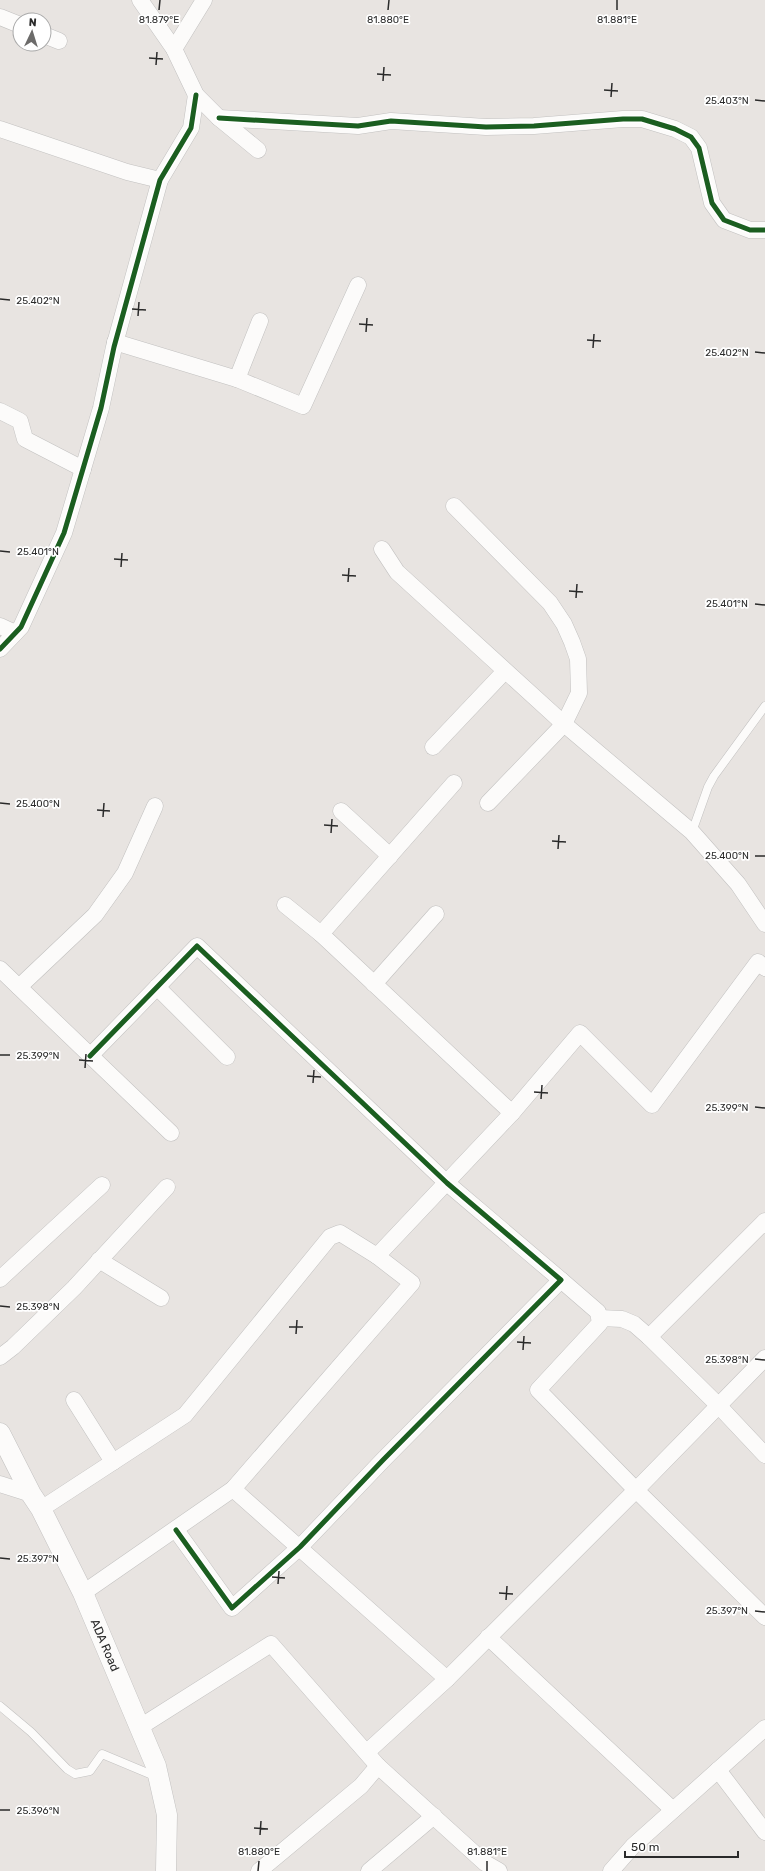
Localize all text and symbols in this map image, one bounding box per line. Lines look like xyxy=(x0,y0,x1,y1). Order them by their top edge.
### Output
north arrow xyxy=(12,12,52,52)
text: 81.879°E xyxy=(139,14,179,26)
text: 81.880°E xyxy=(367,14,409,26)
text: 81.881°E xyxy=(597,14,637,26)
text: N xyxy=(28,16,37,29)
text: 25.403°N xyxy=(705,95,749,107)
text: 25.402°N xyxy=(16,295,60,307)
text: 25.402°N xyxy=(705,347,749,359)
text: 25.401°N xyxy=(17,546,59,558)
text: 25.401°N xyxy=(706,598,748,610)
text: 25.400°N xyxy=(16,798,60,810)
text: 25.400°N xyxy=(705,850,749,862)
text: 25.399°N xyxy=(17,1050,60,1062)
text: 25.399°N xyxy=(706,1102,749,1114)
text: 25.398°N xyxy=(16,1301,60,1313)
text: 25.398°N xyxy=(705,1354,749,1366)
text: 25.397°N xyxy=(17,1553,59,1565)
text: 25.397°N xyxy=(706,1605,748,1617)
street label: ADA Road xyxy=(88,1617,122,1673)
text: 25.396°N xyxy=(17,1805,60,1817)
scale bar xyxy=(625,1833,738,1859)
text: 50 m xyxy=(631,1840,659,1854)
text: 81.880°E xyxy=(238,1846,280,1858)
text: 81.881°E xyxy=(467,1846,507,1858)

